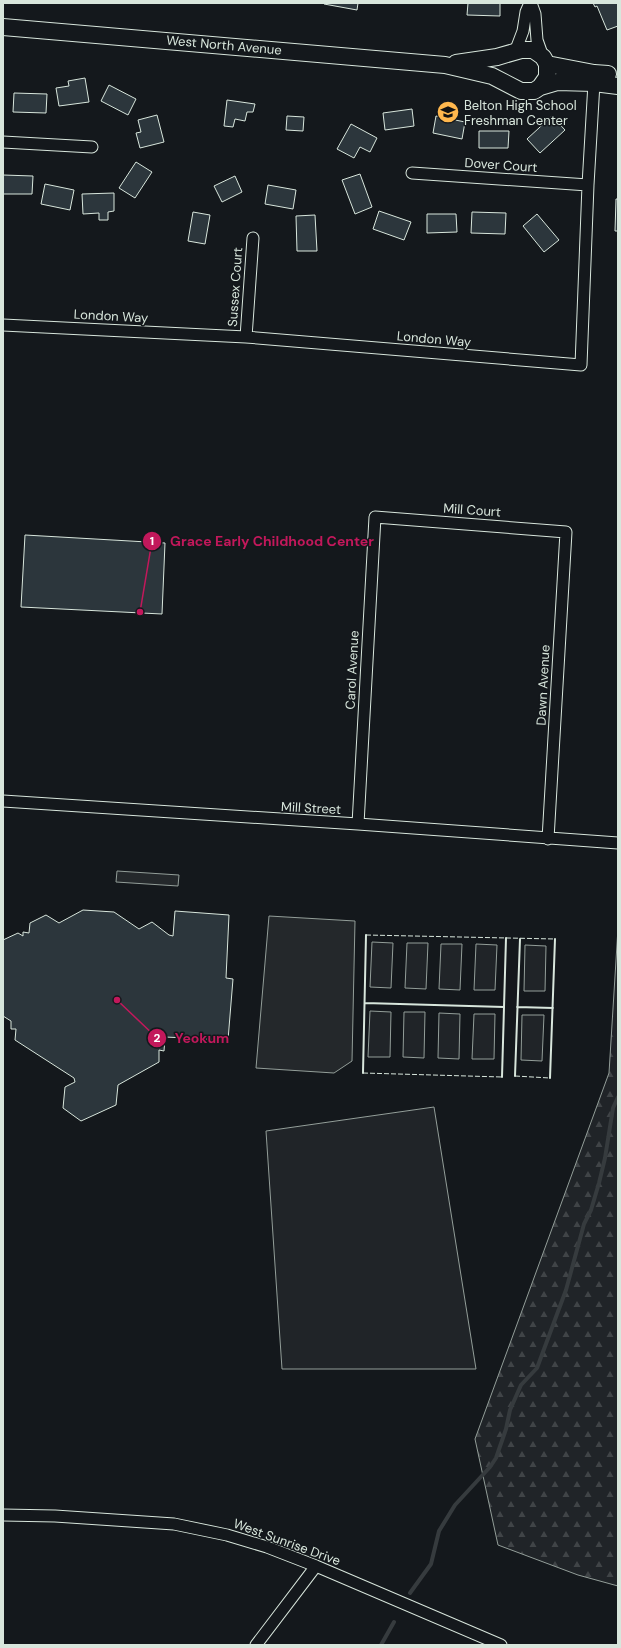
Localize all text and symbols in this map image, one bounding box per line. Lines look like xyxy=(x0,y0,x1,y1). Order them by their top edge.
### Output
street label: West North Avenue xyxy=(166,31,282,59)
place label: Belton High School Freshman Center xyxy=(464,97,577,129)
school or university icon: Belton High School Freshman Center xyxy=(435,99,461,125)
street label: Dover Court xyxy=(464,154,538,176)
street label: Sussex Court xyxy=(224,247,246,327)
street label: London Way xyxy=(73,306,149,326)
street label: London Way xyxy=(396,327,472,351)
street label: Mill Court xyxy=(443,500,501,520)
callout: Grace Early Childhood Center xyxy=(142,528,382,554)
text: Grace Early Childhood Center xyxy=(170,532,374,550)
text: 1 xyxy=(150,533,154,549)
street label: Carol Avenue xyxy=(341,630,363,710)
street label: Dawn Avenue xyxy=(532,644,554,726)
street label: Mill Street xyxy=(281,798,341,818)
callout: Yeokum xyxy=(147,1025,237,1051)
text: Yeokum xyxy=(175,1029,229,1047)
text: 2 xyxy=(154,1030,161,1046)
street label: West Sunrise Drive xyxy=(231,1515,343,1569)

